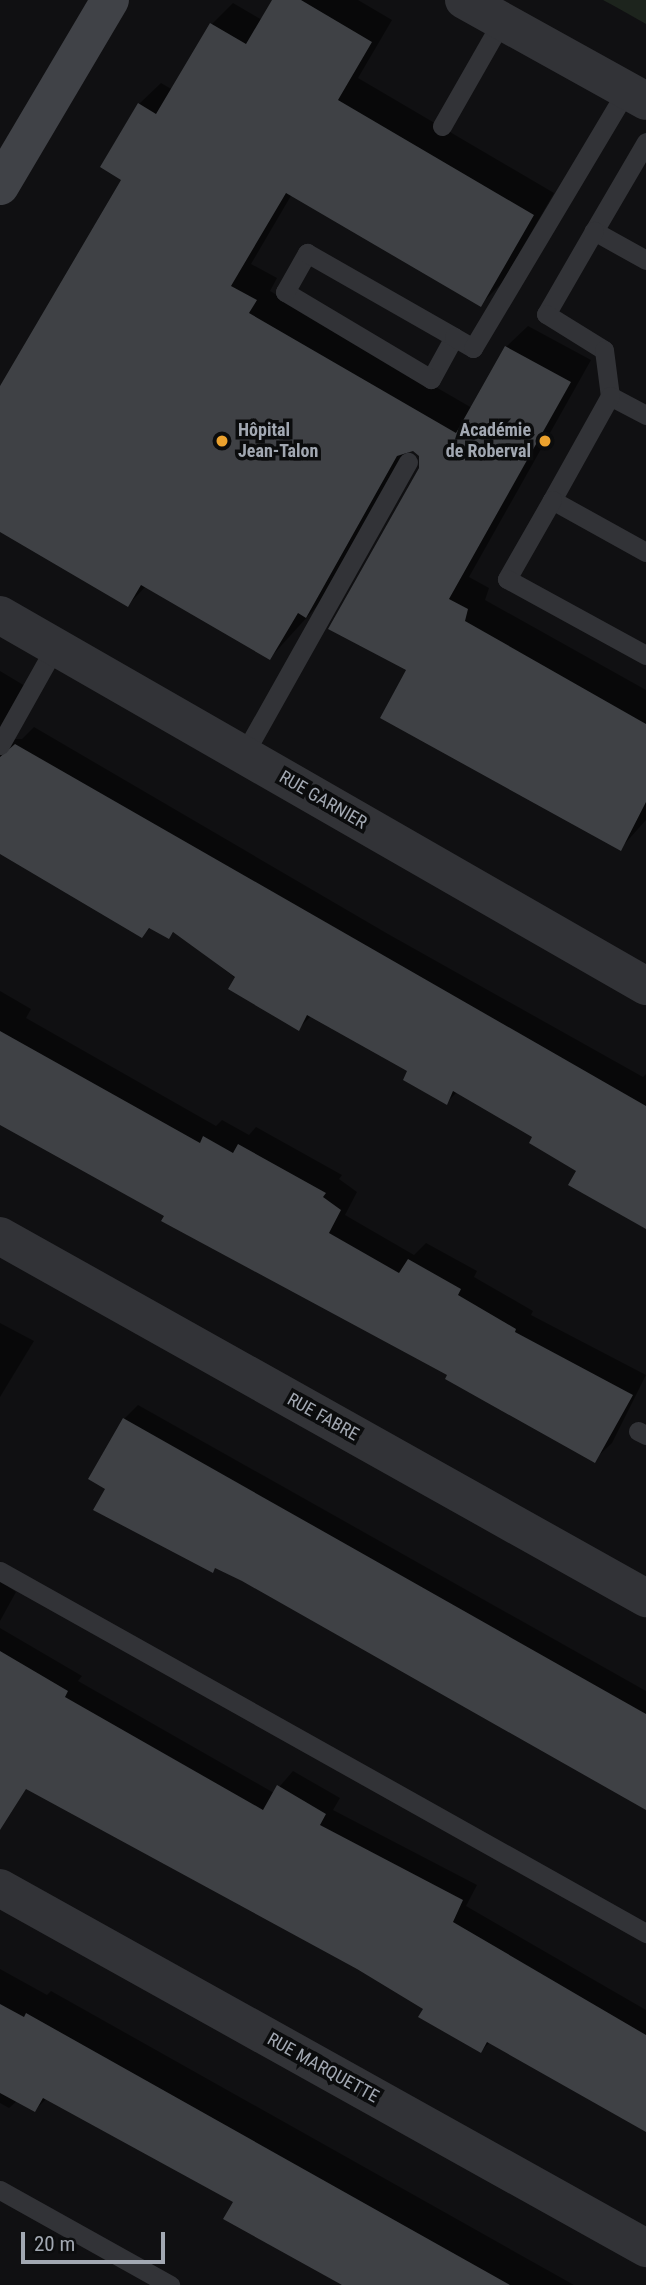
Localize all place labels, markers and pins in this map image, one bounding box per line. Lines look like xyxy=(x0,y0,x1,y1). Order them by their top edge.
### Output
place label: Hôpital Jean-Talon xyxy=(238,420,318,462)
place label: Académie de Roberval xyxy=(446,420,531,462)
marker: Hôpital Jean-Talon xyxy=(212,431,232,451)
marker: Académie de Roberval xyxy=(537,433,553,449)

